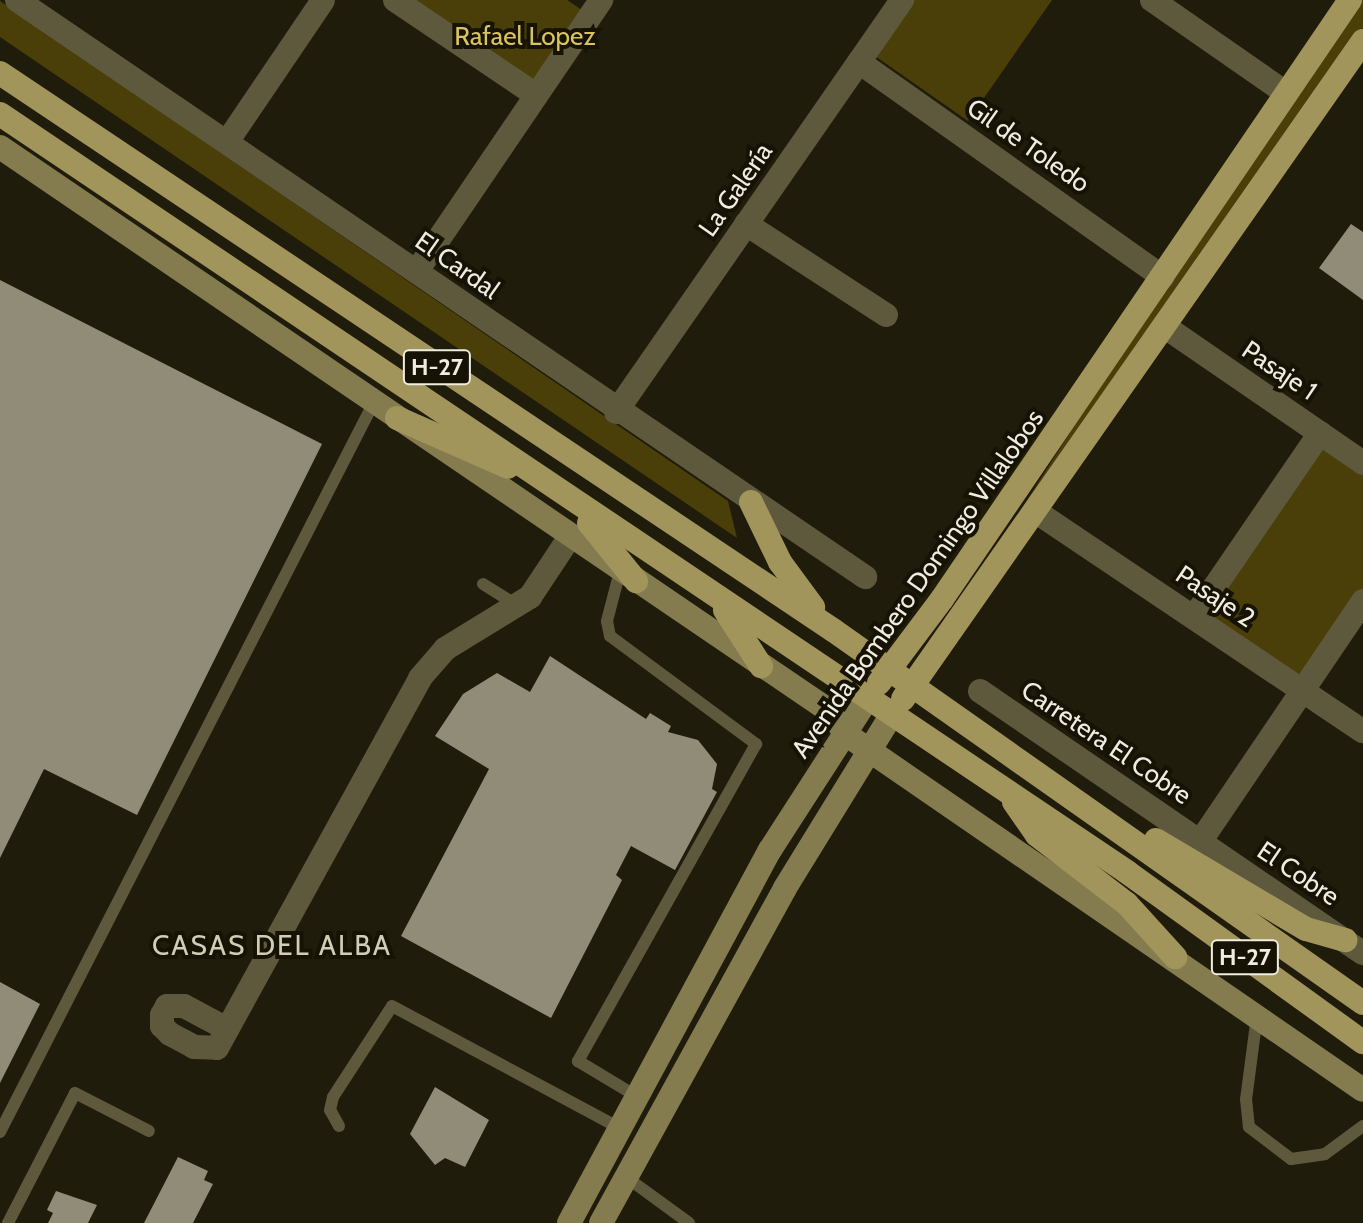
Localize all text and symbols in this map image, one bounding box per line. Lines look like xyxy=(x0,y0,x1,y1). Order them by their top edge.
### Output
park label: Rafael Lopez xyxy=(454,21,596,53)
street label: Gil de Toledo xyxy=(961,92,1095,200)
street label: La Galería xyxy=(693,137,779,243)
street label: El Cardal xyxy=(409,226,505,306)
street label: Pasaje 1 xyxy=(1236,335,1322,407)
road number: H-27 xyxy=(401,347,473,387)
street label: Avenida Bombero Domingo Villalobos xyxy=(785,404,1051,764)
street label: Pasaje 2 xyxy=(1170,559,1260,635)
street label: Carretera El Cobre xyxy=(1015,675,1197,811)
street label: El Cobre xyxy=(1251,835,1345,913)
district label: CASAS DEL ALBA xyxy=(152,928,392,962)
road number: H-27 xyxy=(1209,937,1281,977)

